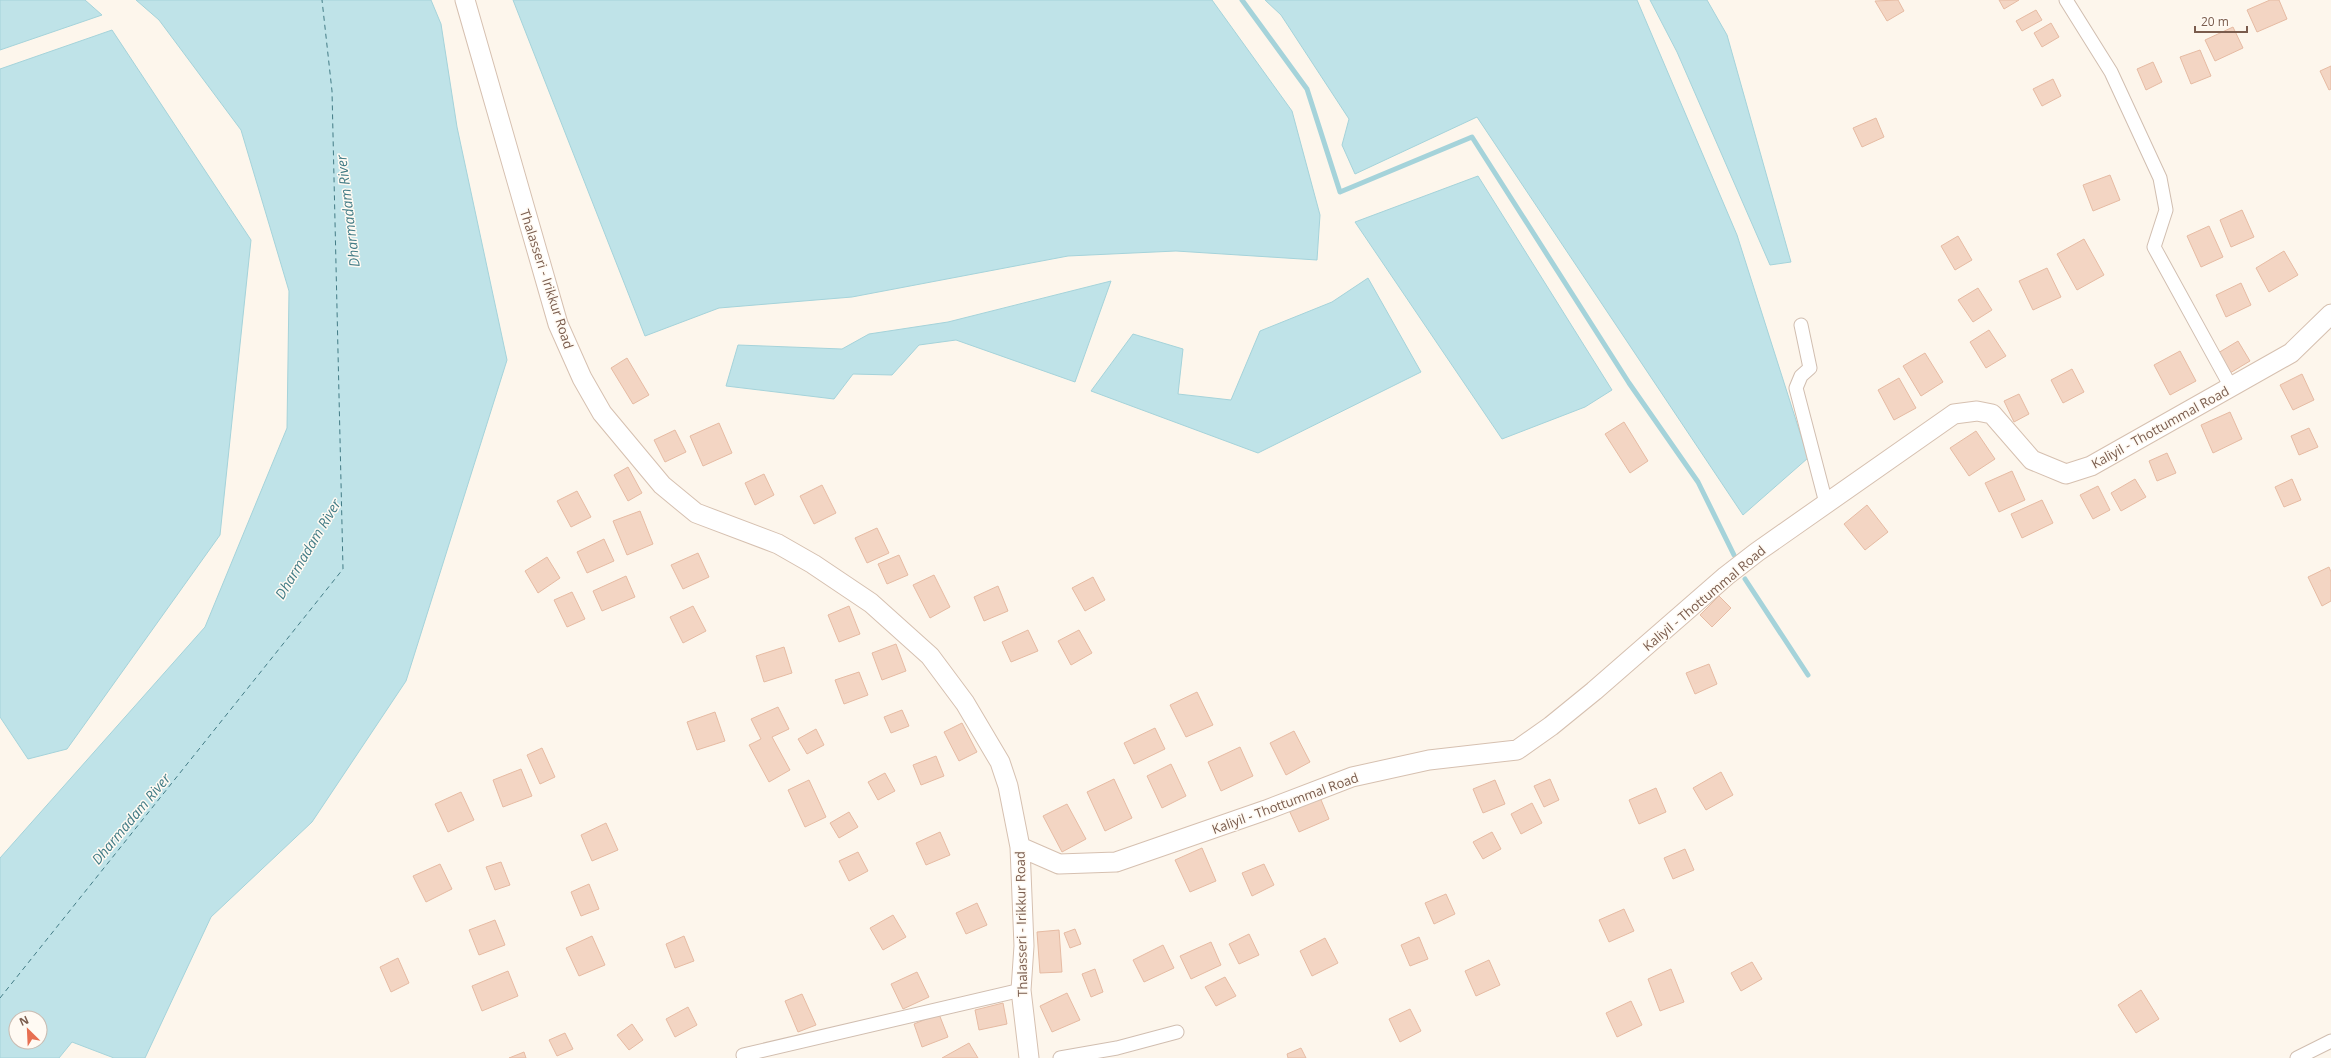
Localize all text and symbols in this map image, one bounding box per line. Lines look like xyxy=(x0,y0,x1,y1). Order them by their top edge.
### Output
scale bar xyxy=(2195,8,2247,34)
text: 20 m xyxy=(2201,13,2229,30)
water label: Dharmadam River xyxy=(331,153,364,268)
street label: Thalasseri - Irikkur Road xyxy=(516,207,578,351)
street label: Kaliyil - Thottummal Road xyxy=(2088,382,2232,472)
water label: Dharmadam River xyxy=(270,495,345,602)
street label: Kaliyil - Thottummal Road xyxy=(1639,541,1769,655)
street label: Kaliyil - Thottummal Road xyxy=(1209,768,1361,838)
water label: Dharmadam River xyxy=(87,769,175,868)
street label: Thalasseri - Irikkur Road xyxy=(1011,851,1031,997)
north arrow xyxy=(8,1010,48,1050)
text: N xyxy=(17,1012,31,1029)

